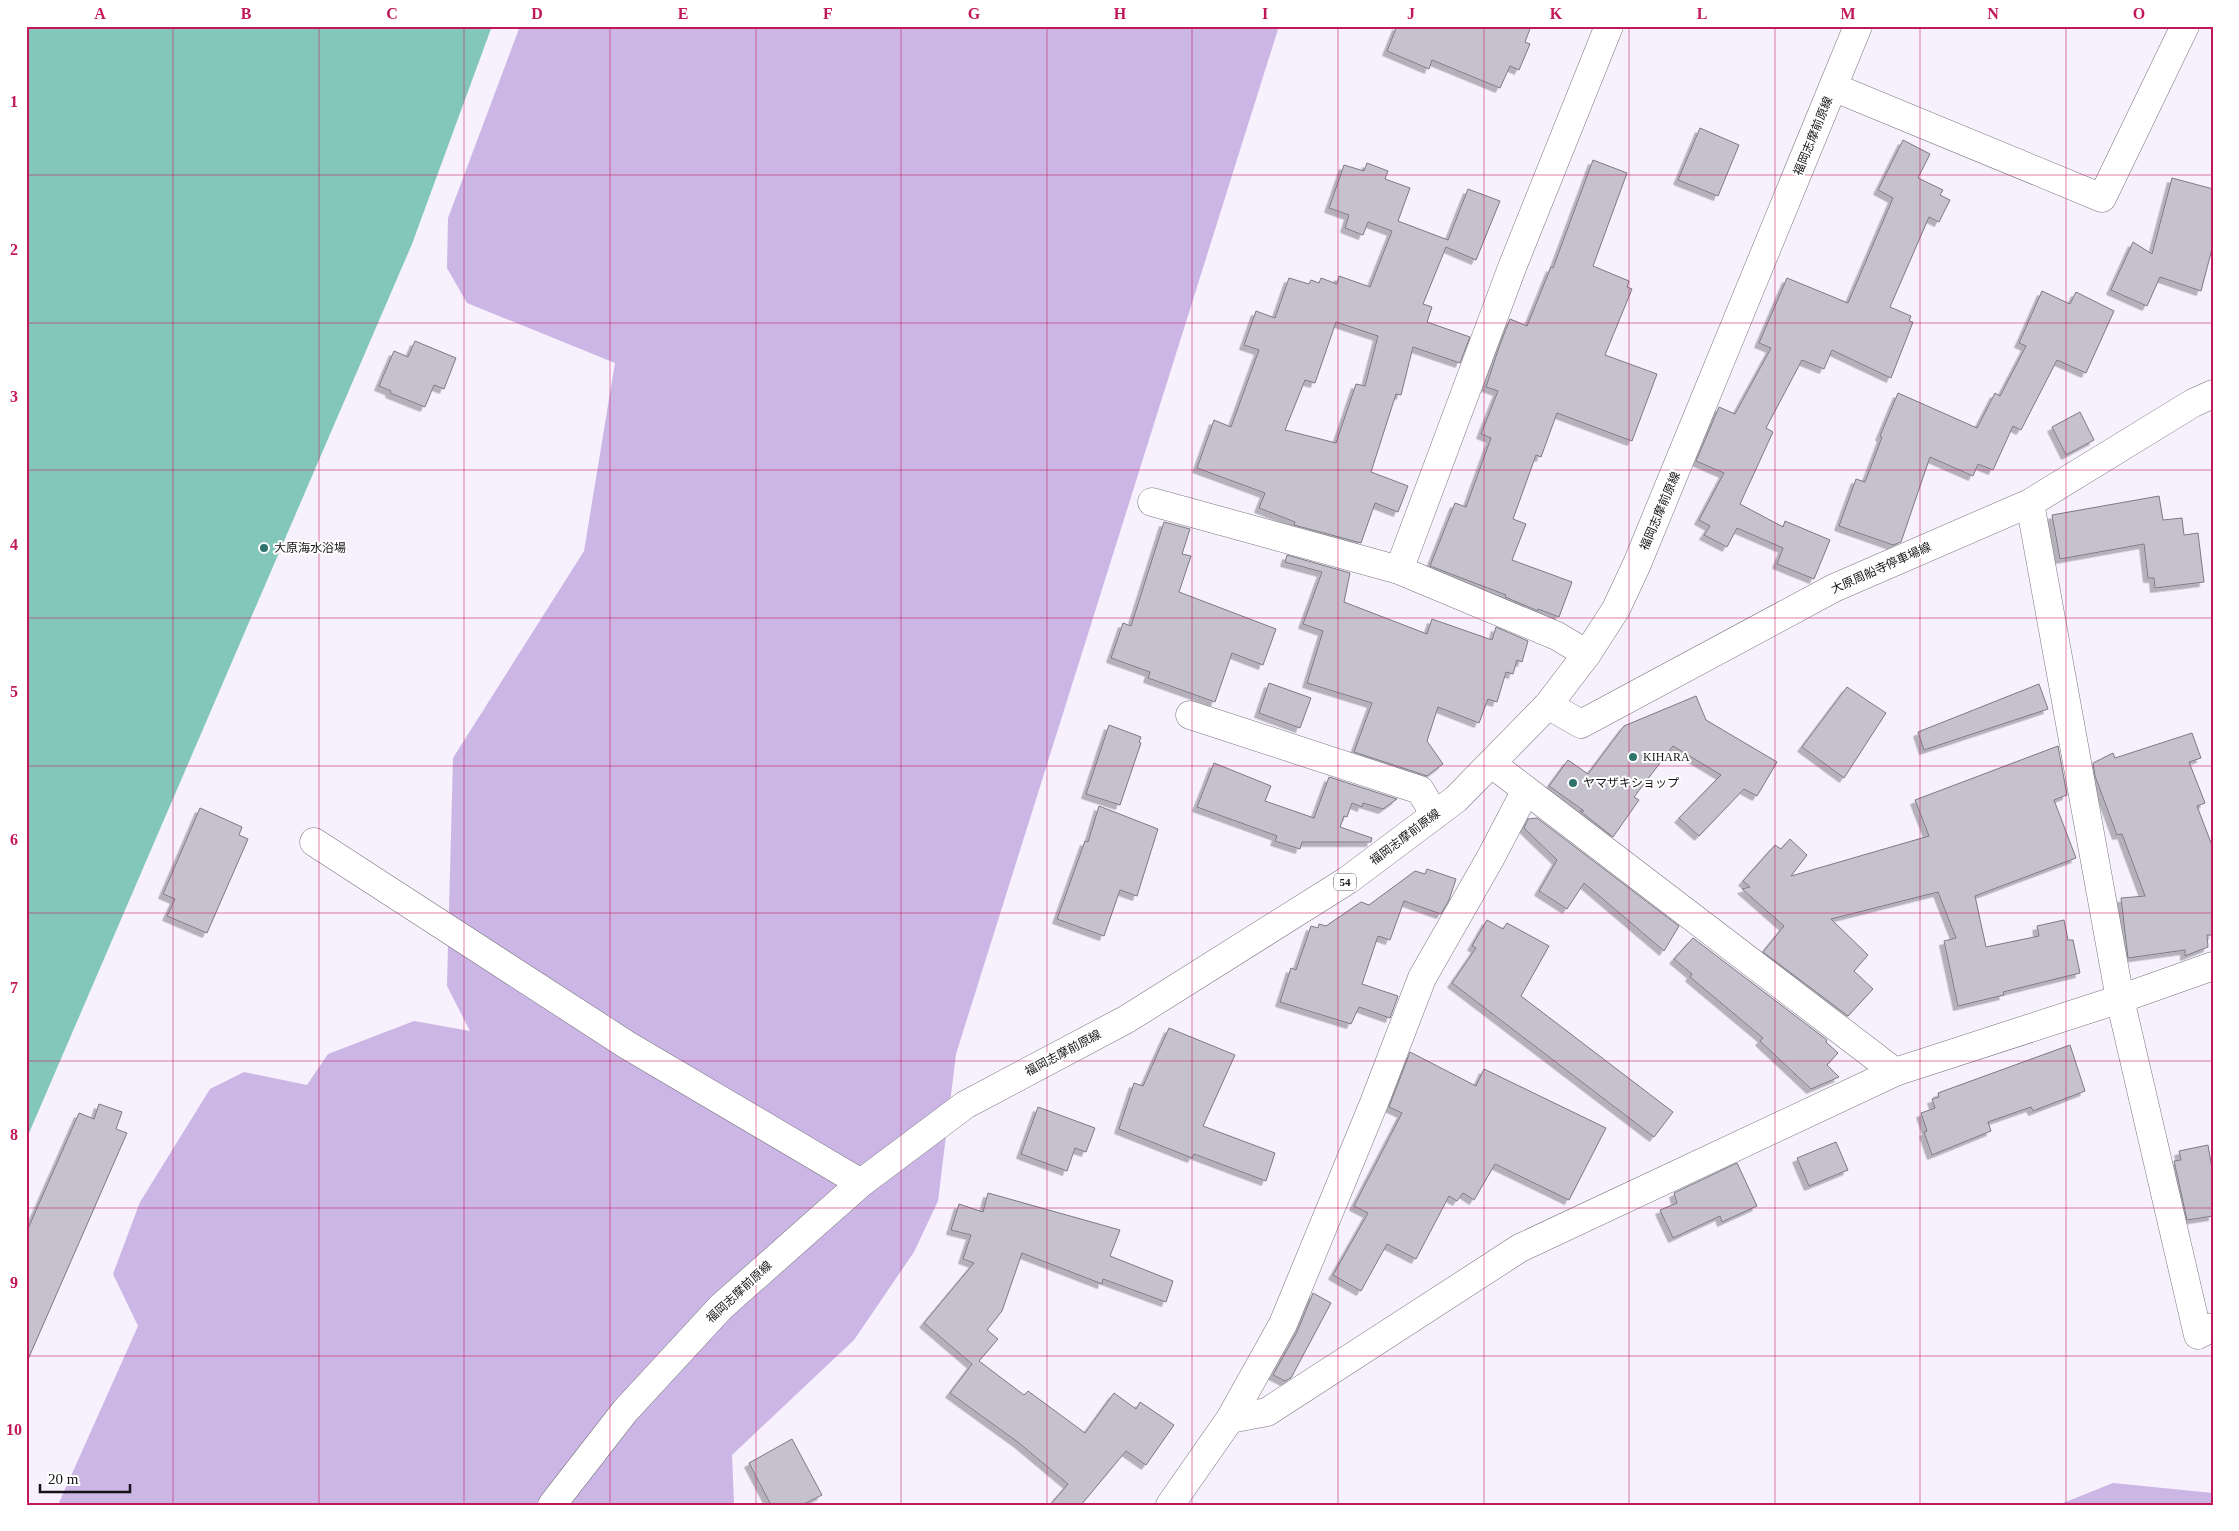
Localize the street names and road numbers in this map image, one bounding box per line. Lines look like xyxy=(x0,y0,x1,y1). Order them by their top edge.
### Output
street label: 福岡志摩前原線 xyxy=(1791,94,1835,178)
street label: 福岡志摩前原線 xyxy=(1637,470,1683,552)
street label: 大原周船寺停車場線 xyxy=(1829,540,1933,596)
street label: 福岡志摩前原線 xyxy=(1367,806,1443,868)
road number: 54 xyxy=(1334,874,1356,890)
street label: 福岡志摩前原線 xyxy=(1023,1027,1103,1079)
street label: 福岡志摩前原線 xyxy=(704,1258,774,1326)

